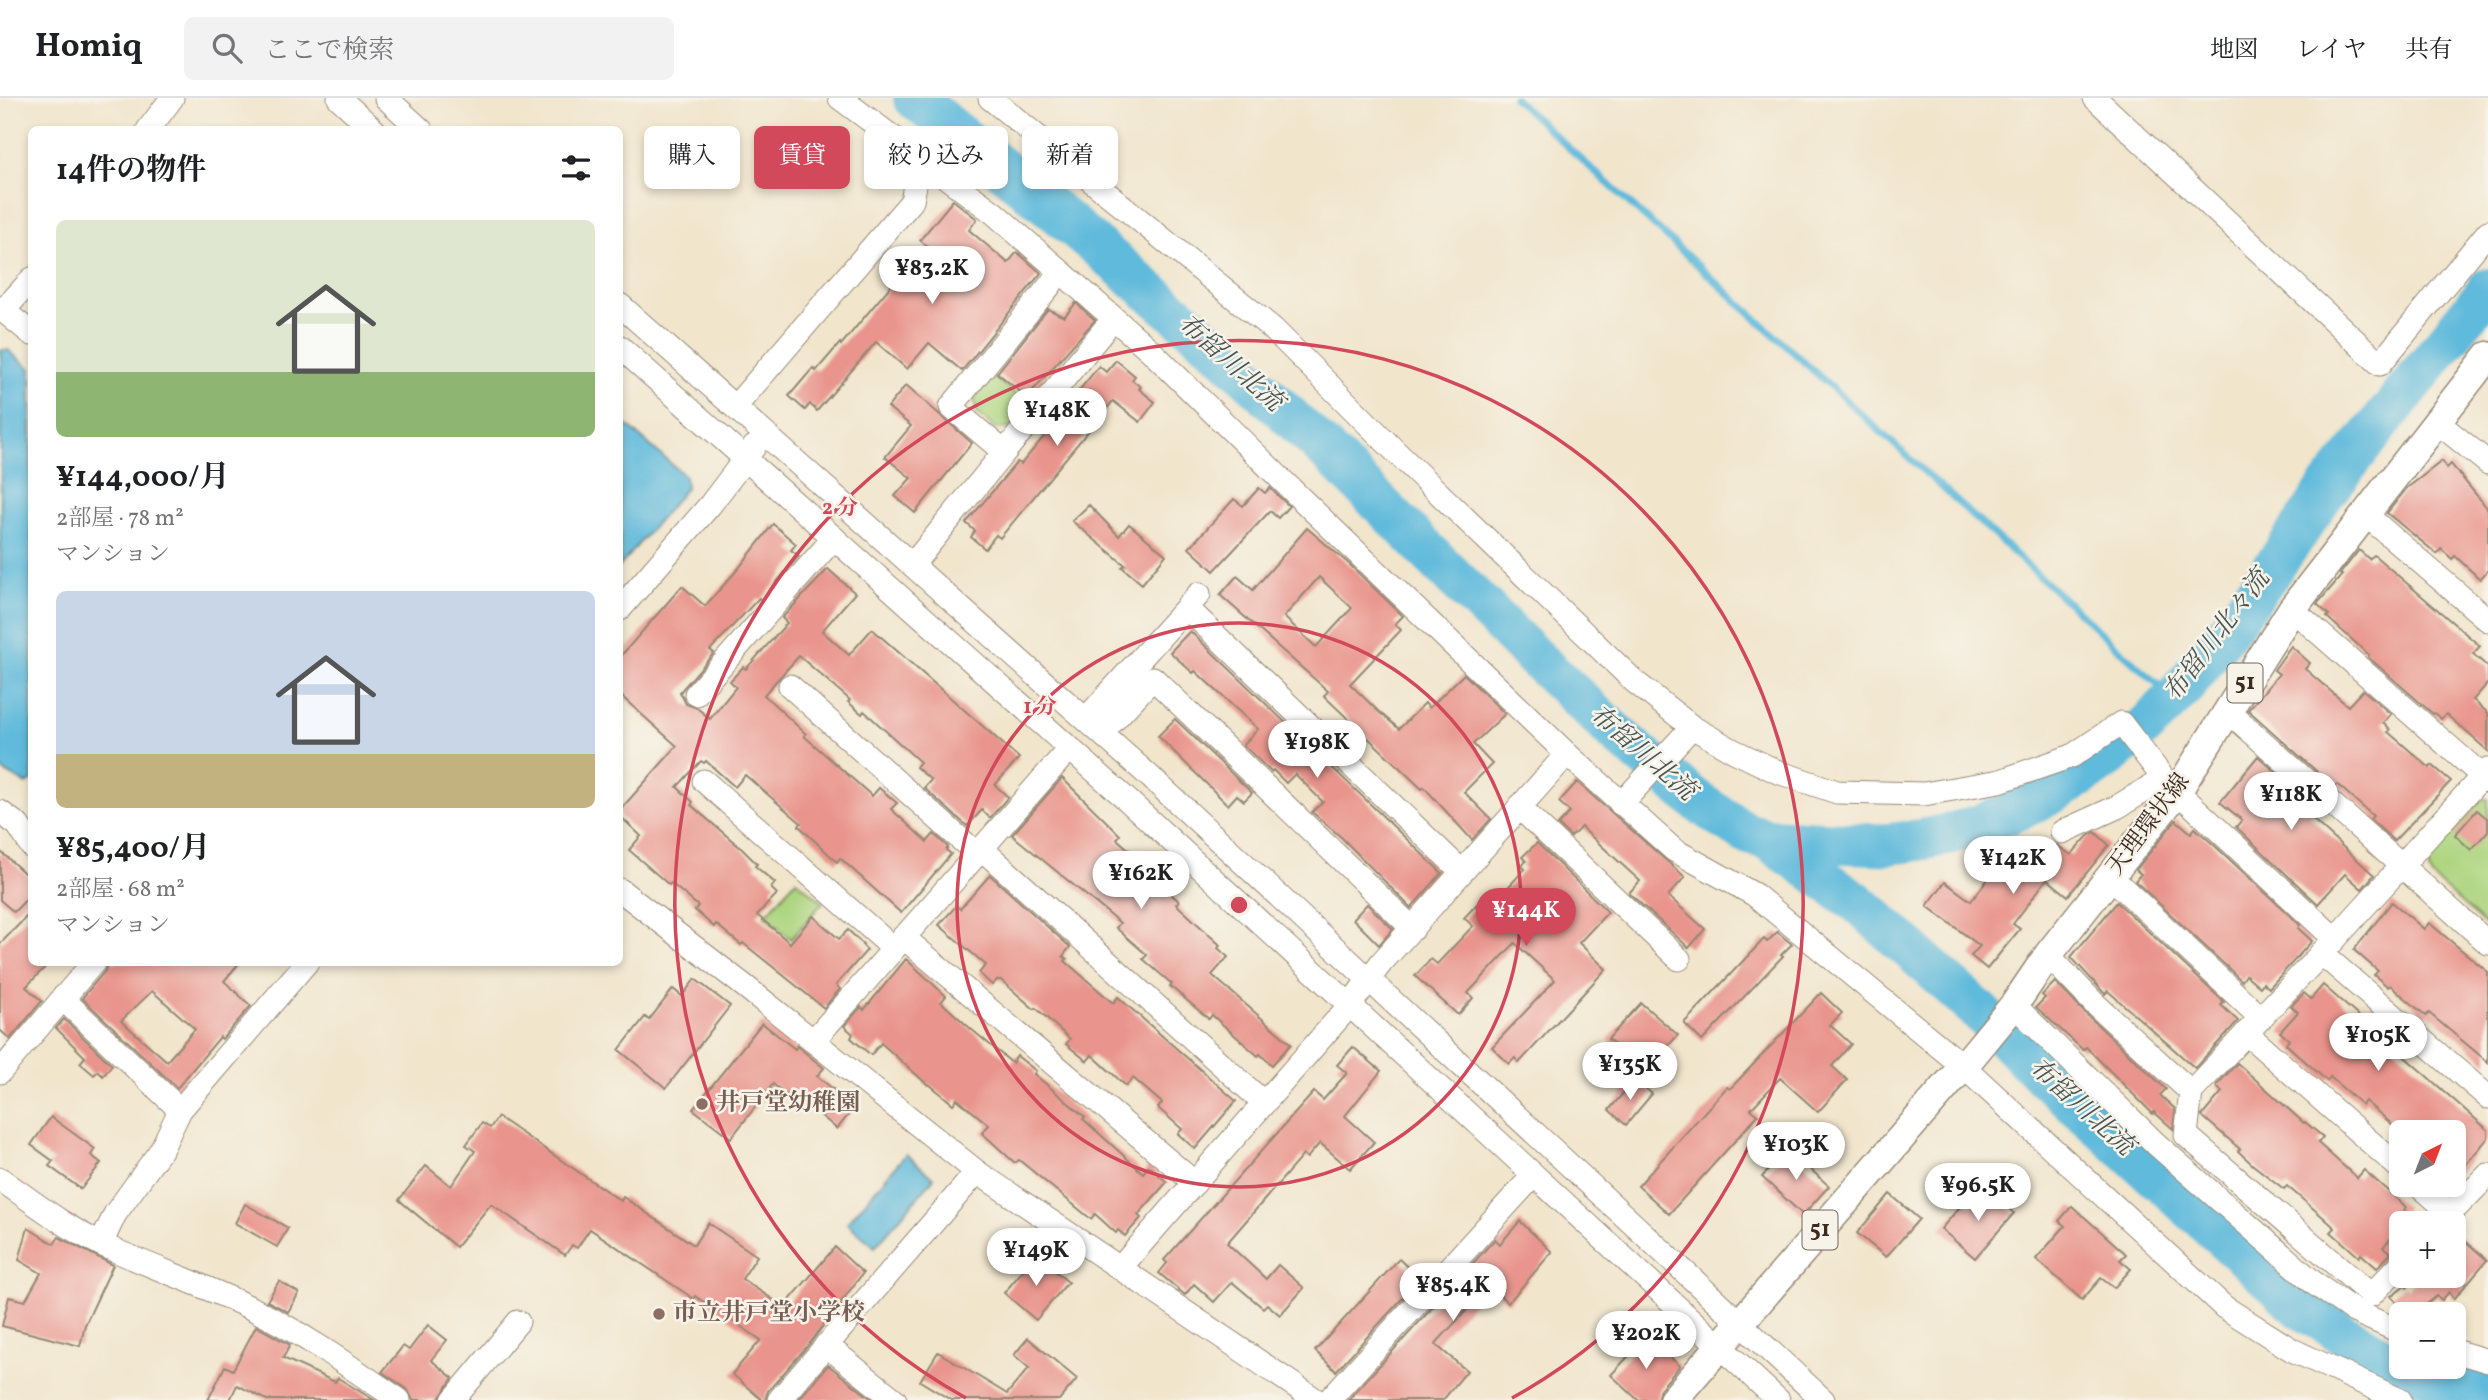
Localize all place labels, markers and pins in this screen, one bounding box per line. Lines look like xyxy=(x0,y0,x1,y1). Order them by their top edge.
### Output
pin: ¥83.2K xyxy=(875,246,989,306)
pin: ¥148K xyxy=(1008,388,1106,448)
pin: ¥198K xyxy=(1268,720,1366,780)
pin: ¥118K xyxy=(2242,772,2340,832)
pin: ¥142K xyxy=(1964,836,2062,896)
pin: ¥162K xyxy=(1092,852,1190,911)
pin: ¥144K xyxy=(1477,888,1575,948)
centre of rings xyxy=(1227,893,1251,917)
pin: ¥105K xyxy=(2329,1014,2427,1073)
pin: ¥135K xyxy=(1581,1042,1679,1102)
place label: 井戸堂幼稚園 xyxy=(716,1087,860,1121)
marker: 井戸堂幼稚園 xyxy=(694,1096,710,1112)
pin: ¥103K xyxy=(1747,1122,1845,1182)
pin: ¥96.5K xyxy=(1921,1164,2035,1223)
pin: ¥149K xyxy=(987,1228,1085,1288)
pin: ¥85.4K xyxy=(1396,1264,1510,1323)
place label: 市立井戸堂小学校 xyxy=(673,1297,865,1331)
marker: 市立井戸堂小学校 xyxy=(651,1306,667,1322)
pin: ¥202K xyxy=(1597,1312,1695,1371)

